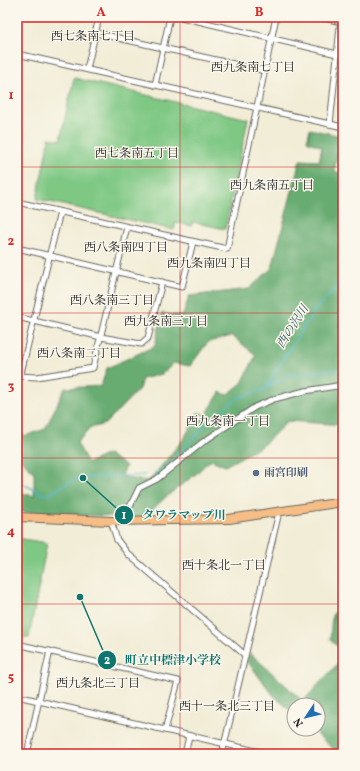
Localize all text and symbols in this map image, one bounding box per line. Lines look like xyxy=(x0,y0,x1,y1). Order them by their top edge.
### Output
text: A xyxy=(96,4,106,22)
text: B xyxy=(255,4,264,22)
district label: 西七条南七丁目 xyxy=(51,29,135,45)
district label: 西九条南七丁目 xyxy=(211,60,295,76)
text: 1 xyxy=(8,87,14,105)
district label: 西七条南五丁目 xyxy=(95,146,179,162)
district label: 西九条南五丁目 xyxy=(230,178,314,194)
text: 2 xyxy=(8,233,15,251)
district label: 西八条南四丁目 xyxy=(84,240,168,256)
district label: 西九条南四丁目 xyxy=(167,256,251,272)
district label: 西八条南三丁目 xyxy=(70,293,154,309)
water label: 西の沢川 xyxy=(273,301,314,351)
district label: 西九条南三丁目 xyxy=(124,314,208,330)
district label: 西八条南二丁目 xyxy=(37,346,121,362)
text: 3 xyxy=(8,378,15,396)
district label: 西九条南一丁目 xyxy=(186,414,270,430)
place label: 雨宮印刷 xyxy=(264,466,308,481)
marker: 雨宮印刷 xyxy=(251,468,261,478)
callout: タワラマップ川 xyxy=(114,503,234,527)
text: 1 xyxy=(122,508,127,524)
text: タワラマップ川 xyxy=(142,508,226,524)
text: 4 xyxy=(7,523,15,541)
district label: 西十条北一丁目 xyxy=(182,558,266,574)
callout: 町立中標津小学校 xyxy=(97,648,229,672)
text: 2 xyxy=(104,653,110,669)
text: 町立中標津小学校 xyxy=(125,653,221,669)
text: 5 xyxy=(8,669,14,687)
district label: 西九条北三丁目 xyxy=(56,676,140,692)
north arrow xyxy=(286,697,326,737)
district label: 西十一条北三丁目 xyxy=(179,699,275,715)
text: N xyxy=(291,714,307,729)

